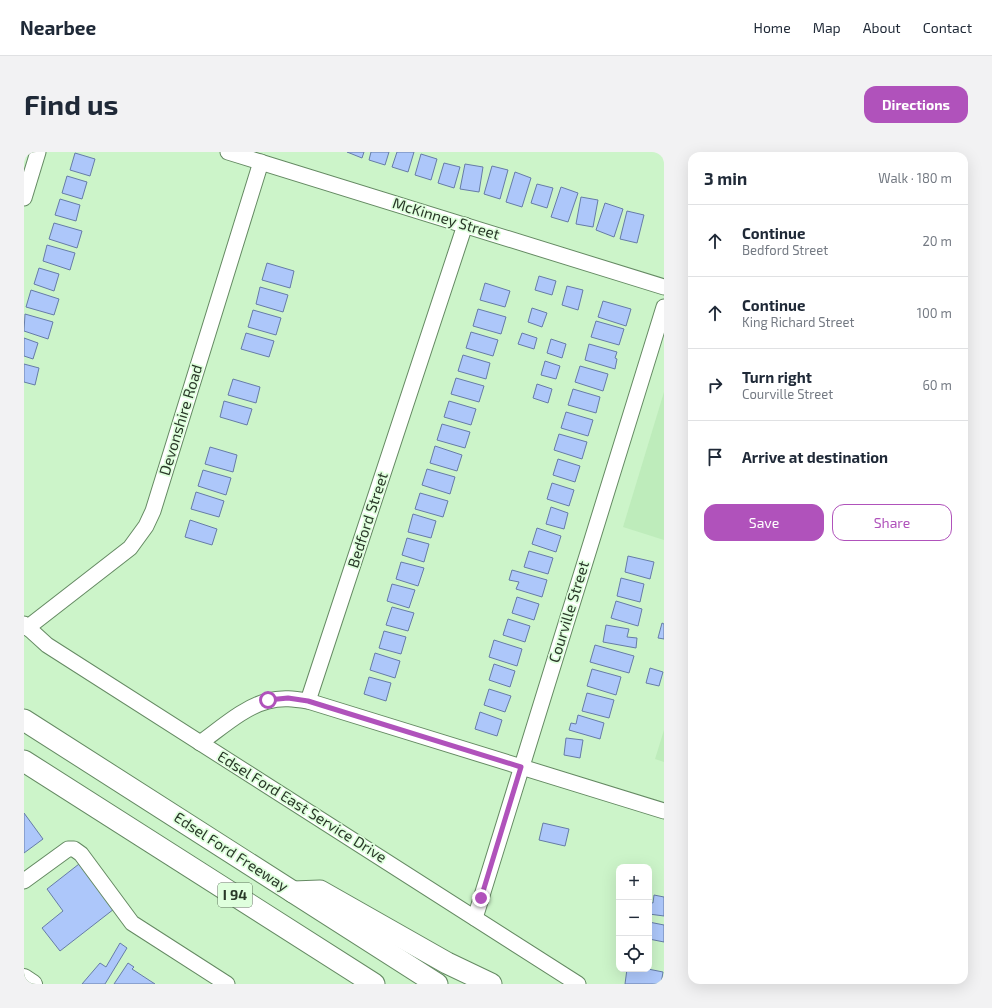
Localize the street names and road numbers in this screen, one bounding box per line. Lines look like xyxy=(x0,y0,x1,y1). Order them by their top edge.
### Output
street label: McKinney Street xyxy=(391,193,502,243)
street label: Devonshire Road xyxy=(155,362,205,477)
street label: Bedford Street xyxy=(343,469,391,570)
street label: Courville Street xyxy=(544,558,592,665)
street label: Edsel Ford East Service Drive xyxy=(215,747,390,866)
street label: Edsel Ford Freeway xyxy=(171,808,292,895)
road number: I 94 xyxy=(218,883,252,907)

